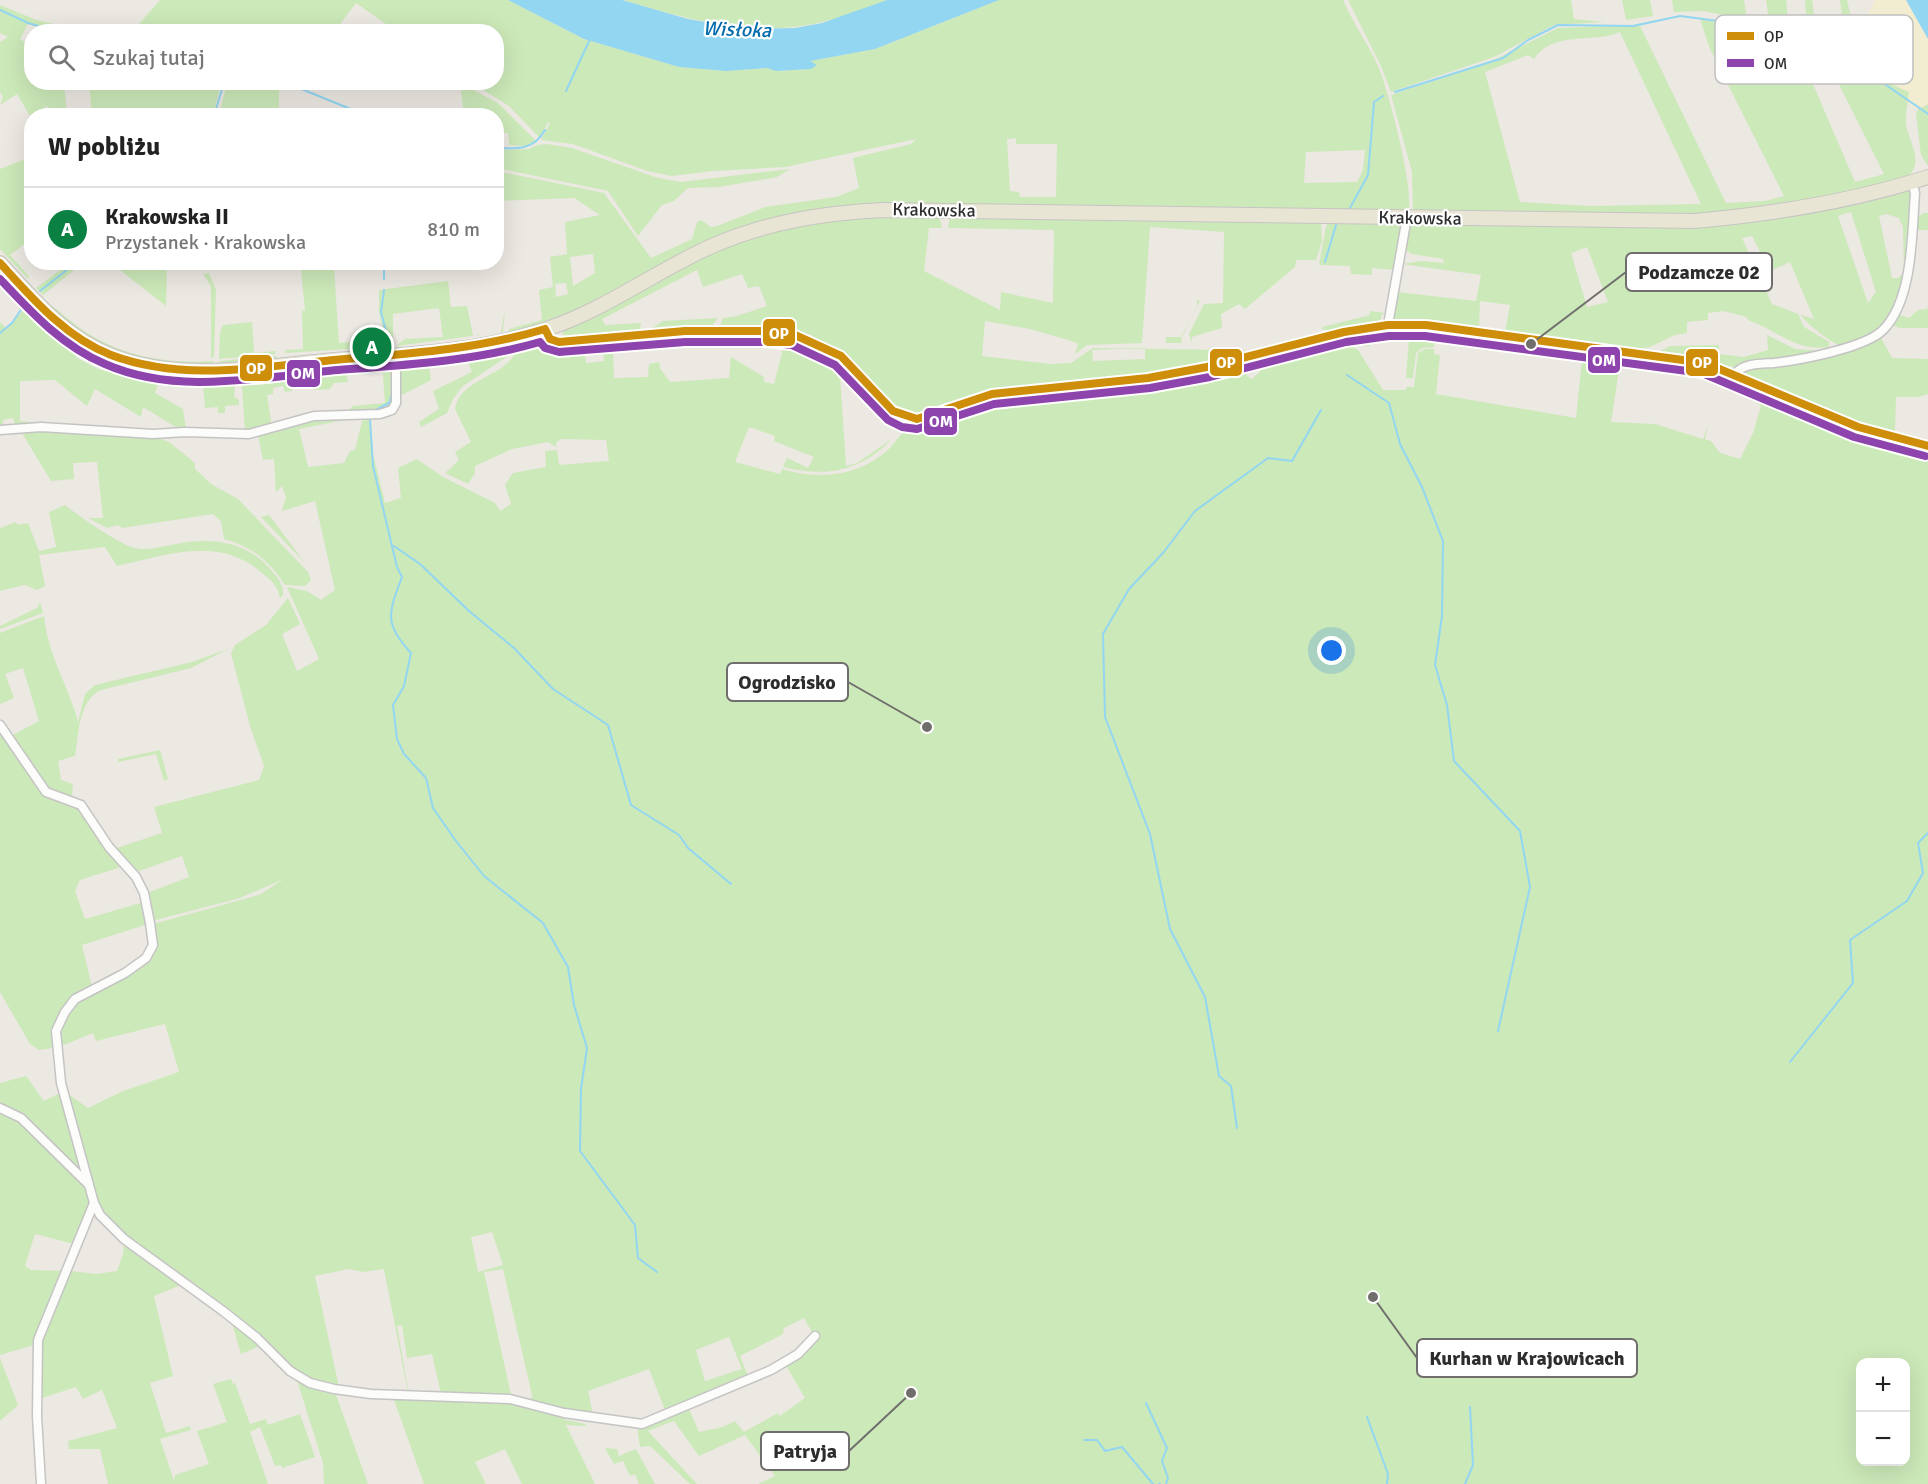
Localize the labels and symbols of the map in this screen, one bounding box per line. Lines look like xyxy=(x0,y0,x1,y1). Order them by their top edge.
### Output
legend xyxy=(1715,15,1913,84)
water label: Wisłoka xyxy=(702,16,772,43)
text: OP xyxy=(1764,27,1784,47)
text: OM xyxy=(1764,54,1787,74)
street label: Krakowska xyxy=(892,198,976,222)
street label: Krakowska xyxy=(1378,206,1462,230)
callout: Podzamcze 02 xyxy=(1626,253,1772,291)
text: Podzamcze 02 xyxy=(1638,260,1760,285)
line badge: OP xyxy=(762,318,796,347)
pin: A xyxy=(352,324,392,370)
text: OP xyxy=(769,324,789,344)
line badge: OM xyxy=(1587,346,1621,374)
line badge: OP xyxy=(1209,348,1243,377)
line badge: OP xyxy=(1685,348,1719,377)
text: OM xyxy=(1592,351,1616,371)
text: OP xyxy=(1216,353,1236,373)
text: OP xyxy=(1692,353,1712,373)
line badge: OP xyxy=(239,354,273,382)
text: OP xyxy=(246,359,266,379)
line badge: OM xyxy=(286,359,321,388)
text: OM xyxy=(291,364,315,384)
line badge: OM xyxy=(923,407,958,436)
text: OM xyxy=(929,412,953,432)
your location xyxy=(1317,636,1346,665)
callout: Ogrodzisko xyxy=(727,663,848,701)
text: Ogrodzisko xyxy=(738,670,836,695)
callout: Kurhan w Krajowicach xyxy=(1417,1339,1637,1377)
text: Kurhan w Krajowicach xyxy=(1429,1346,1625,1371)
callout: Patryja xyxy=(761,1432,849,1470)
text: Patryja xyxy=(773,1439,837,1464)

